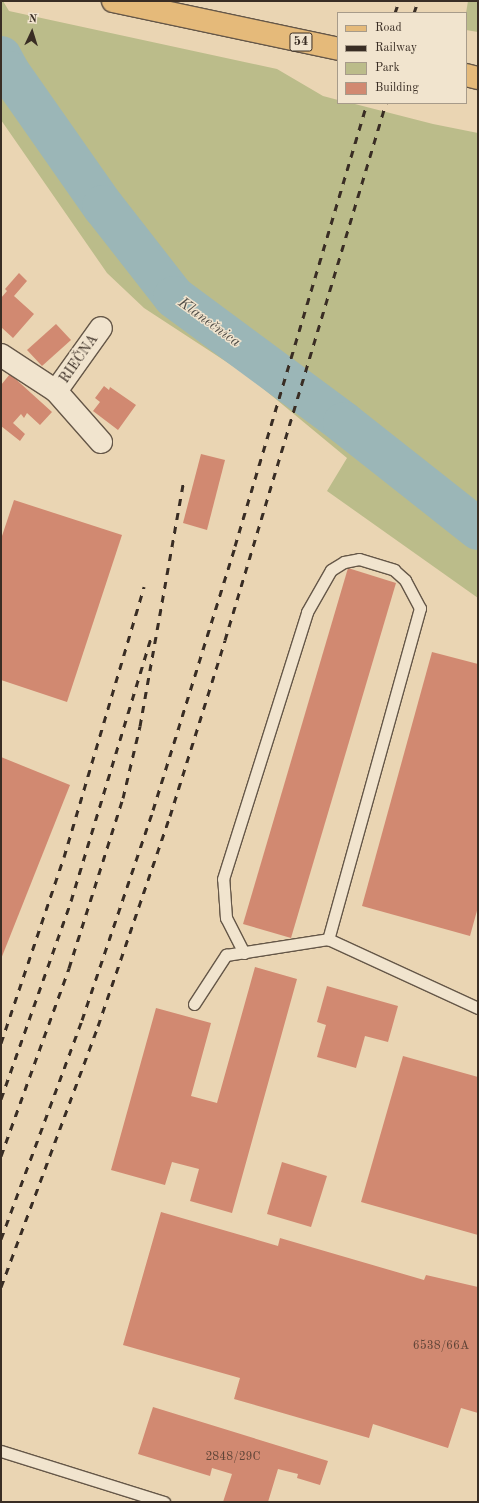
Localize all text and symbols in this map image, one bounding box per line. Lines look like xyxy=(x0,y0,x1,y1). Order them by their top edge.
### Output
north arrow xyxy=(12,12,52,52)
legend xyxy=(337,12,467,104)
text: N xyxy=(28,14,37,25)
text: Road xyxy=(375,22,402,34)
road number: 54 xyxy=(289,31,313,53)
text: Railway xyxy=(375,42,417,54)
text: Park xyxy=(375,62,400,74)
text: Building xyxy=(375,82,419,94)
water label: Klanečnica xyxy=(174,294,244,352)
street label: RIEČNA xyxy=(56,331,102,387)
house number: 6538/66A xyxy=(413,1340,469,1354)
house number: 2848/29C xyxy=(205,1451,261,1465)

